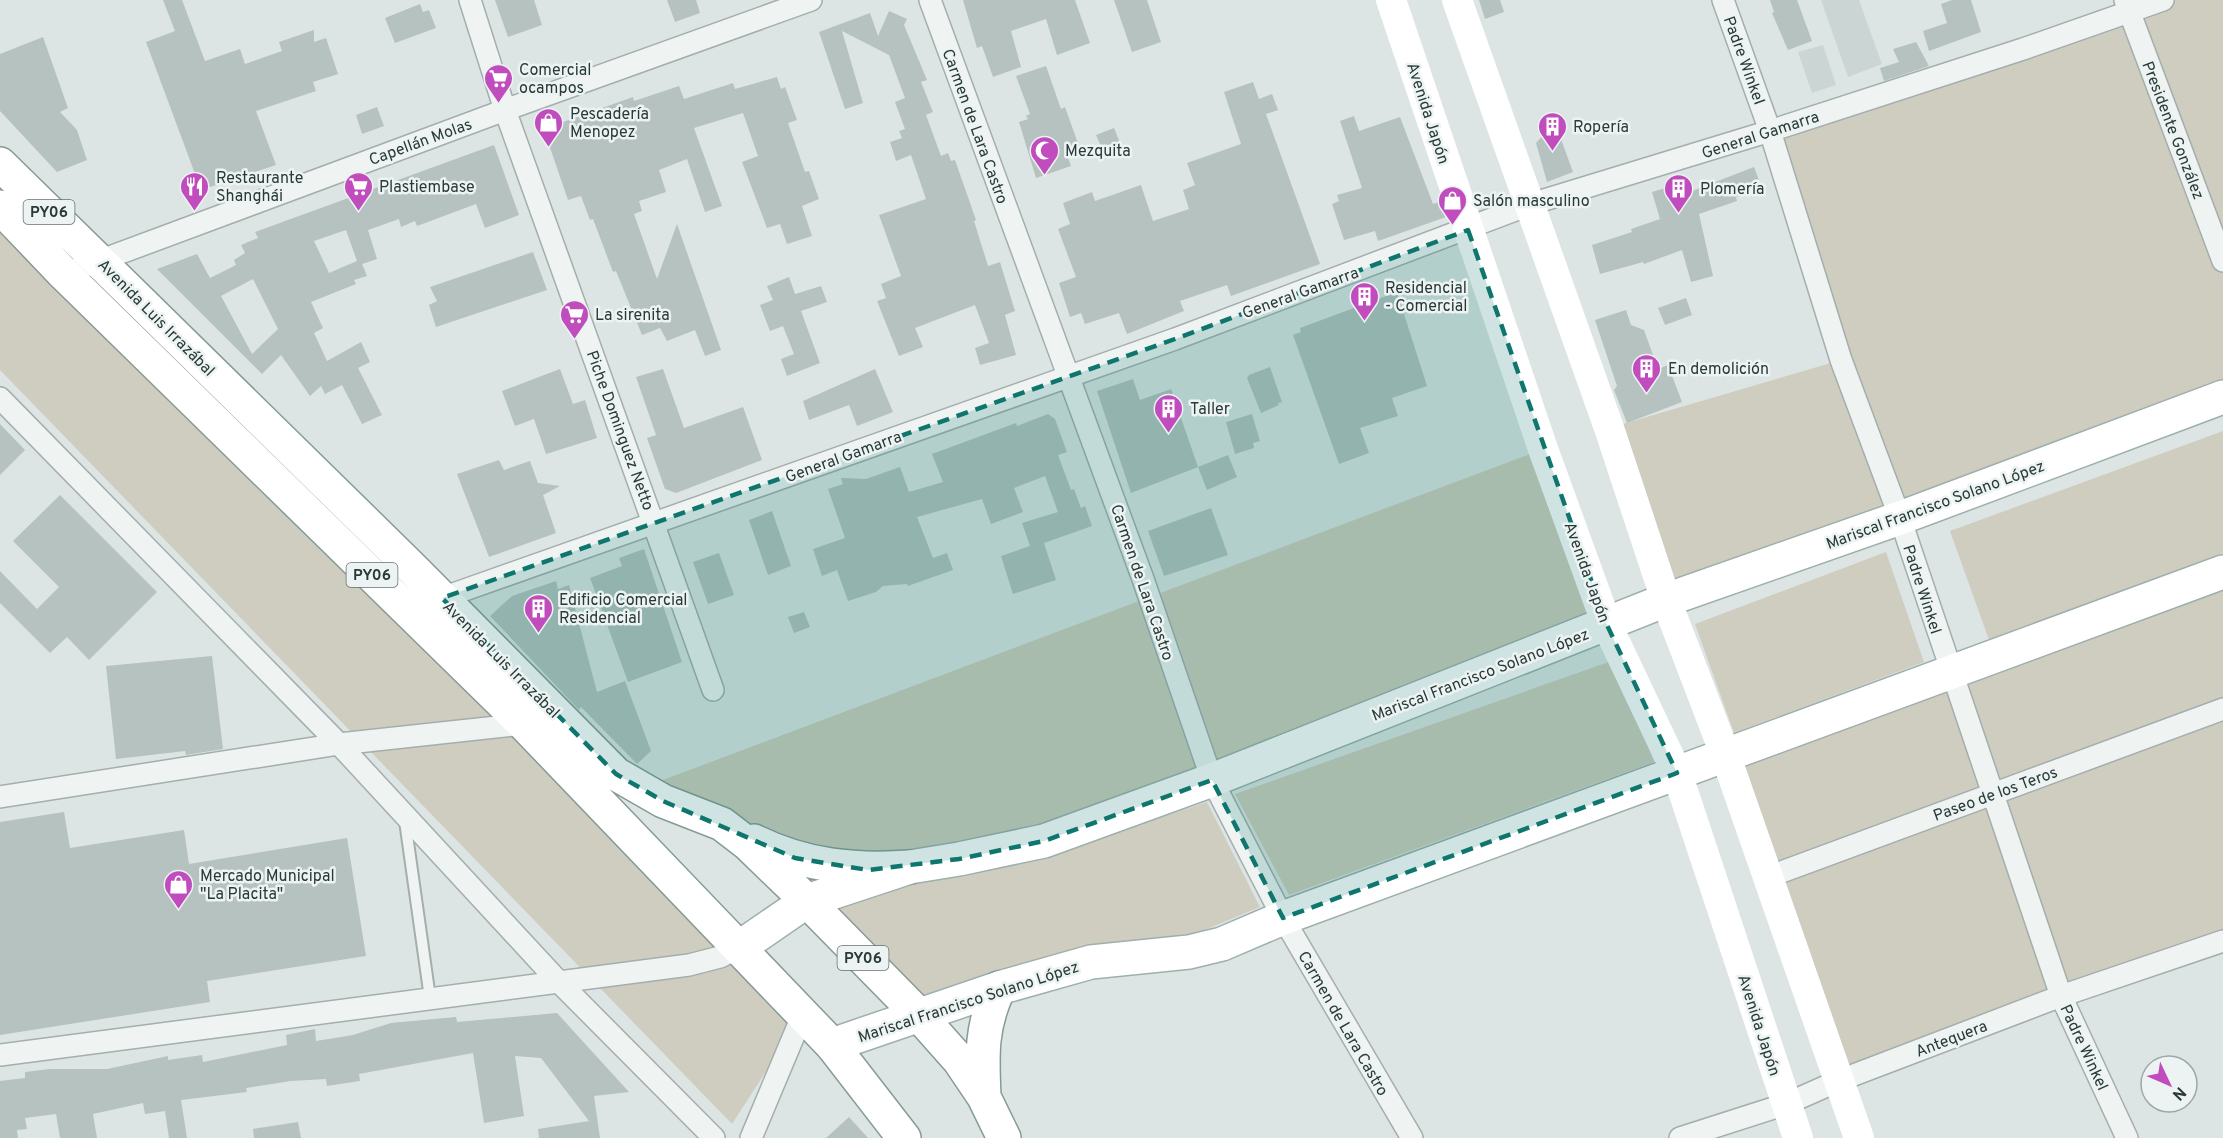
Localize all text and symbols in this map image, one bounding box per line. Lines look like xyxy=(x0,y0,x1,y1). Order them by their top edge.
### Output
street label: Padre Winkel xyxy=(1718,14,1768,108)
street label: Carmen de Lara Castro xyxy=(937,46,1012,207)
street label: Presidente González xyxy=(2136,59,2208,203)
street label: Avenida Japón xyxy=(1401,60,1453,167)
place label: Comercial ocampos xyxy=(519,61,591,99)
supermarket icon: Comercial ocampos xyxy=(482,62,514,104)
place label: Pescadería Menopez xyxy=(570,105,649,143)
shop icon: Pescadería Menopez xyxy=(533,106,565,148)
street label: General Gamarra xyxy=(1699,107,1822,164)
building icon: Ropería xyxy=(1536,110,1568,152)
street label: Capellán Molas xyxy=(366,115,475,171)
place label: Ropería xyxy=(1573,118,1629,138)
mosque icon: Mezquita xyxy=(1028,134,1060,176)
place label: Mezquita xyxy=(1065,142,1131,162)
place label: Restaurante Shanghái xyxy=(216,169,303,207)
restaurant icon: Restaurante Shanghái xyxy=(179,170,211,212)
supermarket icon: Plastiembase xyxy=(342,170,374,212)
building icon: Plomería xyxy=(1663,172,1695,214)
place label: Plastiembase xyxy=(379,178,475,198)
place label: Plomería xyxy=(1700,180,1764,200)
shop icon: Salón masculino xyxy=(1436,184,1468,226)
place label: Salón masculino xyxy=(1473,192,1590,212)
road number: PY06 xyxy=(23,200,74,224)
street label: Avenida Luis Irrazábal xyxy=(93,256,218,381)
street label: General Gamarra xyxy=(1240,264,1362,324)
place label: Residencial - Comercial xyxy=(1385,279,1467,317)
building icon: Residencial - Comercial xyxy=(1348,280,1380,322)
supermarket icon: La sirenita xyxy=(558,298,590,340)
place label: La sirenita xyxy=(595,306,670,326)
street label: Piche Dominguez Netto xyxy=(581,348,657,514)
building icon: En demolición xyxy=(1631,352,1663,394)
place label: En demolición xyxy=(1668,360,1769,380)
building icon: Taller xyxy=(1153,392,1185,434)
place label: Taller xyxy=(1190,400,1230,420)
street label: General Gamarra xyxy=(783,428,905,488)
street label: Mariscal Francisco Solano López xyxy=(1824,457,2048,555)
street label: Carmen de Lara Castro xyxy=(1105,502,1177,663)
street label: Avenida Japón xyxy=(1559,520,1614,626)
street label: Padre Winkel xyxy=(1897,542,1945,637)
road number: PY06 xyxy=(346,563,398,587)
place label: Edificio Comercial Residencial xyxy=(559,591,688,629)
building icon: Edificio Comercial Residencial xyxy=(522,592,554,634)
street label: Avenida Luis Irrazábal xyxy=(438,598,563,723)
street label: Mariscal Francisco Solano López xyxy=(1369,625,1592,727)
street label: Paseo de los Teros xyxy=(1931,763,2061,827)
place label: Mercado Municipal "La Placita" xyxy=(200,867,335,905)
shop icon: Mercado Municipal "La Placita" xyxy=(163,868,195,910)
road number: PY06 xyxy=(838,946,888,970)
street label: Carmen de Lara Castro xyxy=(1293,948,1392,1100)
street label: Mariscal Francisco Solano López xyxy=(856,958,1082,1048)
street label: Avenida Japón xyxy=(1732,972,1784,1079)
street label: Padre Winkel xyxy=(2055,1002,2112,1094)
street label: Antequera xyxy=(1913,1017,1991,1063)
north arrow xyxy=(2139,1054,2199,1114)
text: N xyxy=(2167,1082,2190,1104)

